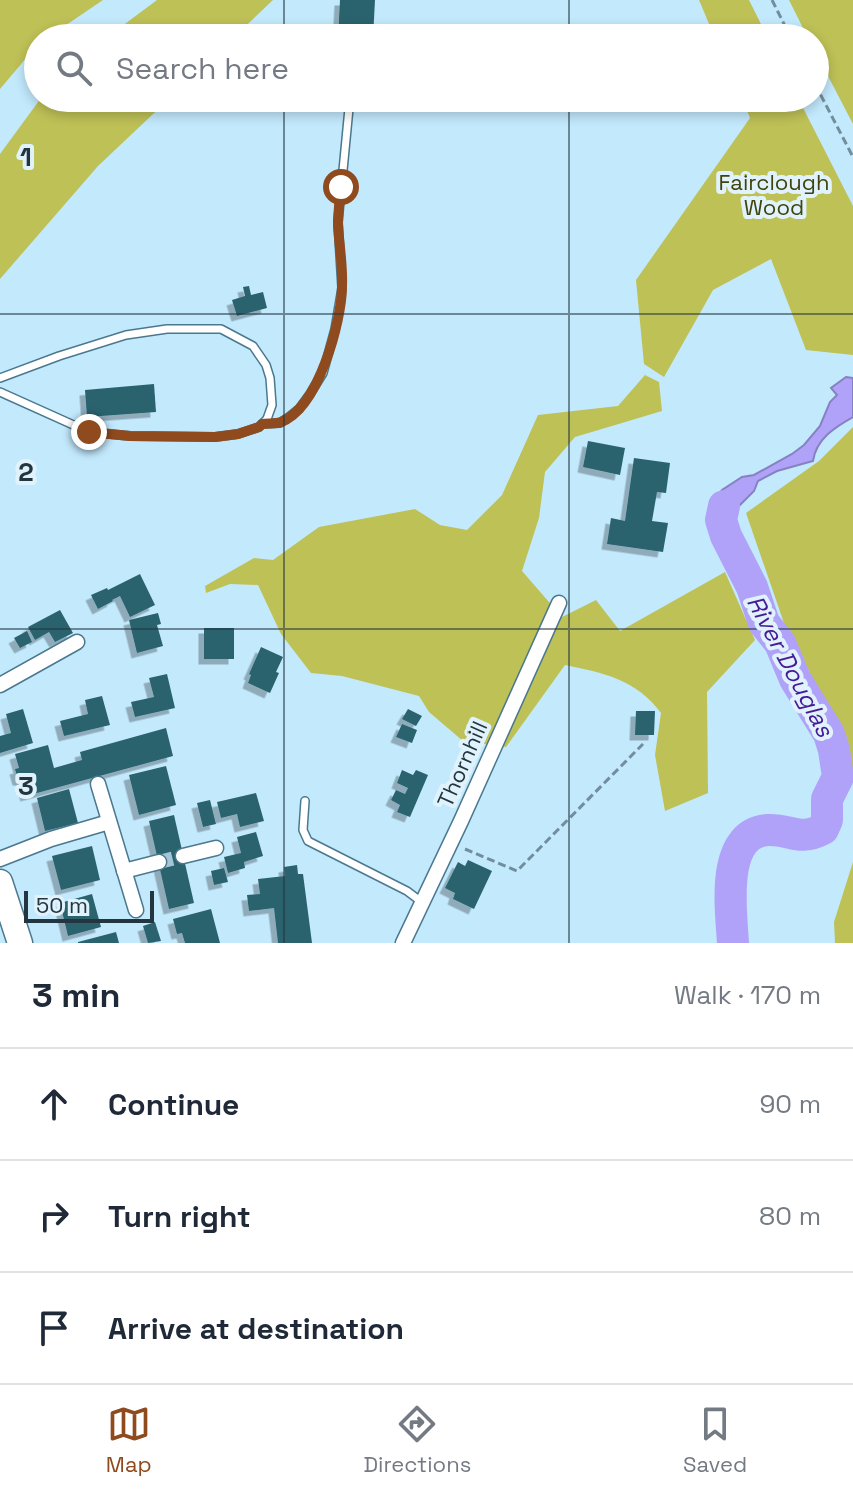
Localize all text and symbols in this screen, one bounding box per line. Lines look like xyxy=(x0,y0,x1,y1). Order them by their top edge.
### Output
search box xyxy=(24,24,829,112)
icon: search xyxy=(52,46,96,90)
text: Search here xyxy=(116,49,289,88)
text: 1 xyxy=(20,140,32,174)
park label: Fairclough Wood xyxy=(719,168,829,221)
route start xyxy=(323,169,359,205)
route end xyxy=(71,414,107,450)
text: 2 xyxy=(18,455,34,489)
water label: River Douglas xyxy=(740,590,841,743)
street label: Thornhill xyxy=(431,717,493,811)
text: 3 xyxy=(18,769,34,803)
scale bar xyxy=(24,887,154,923)
text: 50 m xyxy=(36,891,88,919)
text: 3 min xyxy=(32,974,120,1017)
text: Walk · 170 m xyxy=(674,978,821,1012)
icon: ahead xyxy=(32,1082,76,1126)
text: Continue xyxy=(108,1085,239,1124)
text: 90 m xyxy=(759,1087,821,1121)
icon: right xyxy=(32,1194,76,1238)
text: Turn right xyxy=(108,1197,251,1236)
text: 80 m xyxy=(759,1199,821,1233)
icon: arrive xyxy=(32,1306,76,1350)
text: Arrive at destination xyxy=(108,1309,404,1348)
tab: Map xyxy=(106,1402,152,1478)
tab: Directions xyxy=(363,1402,471,1478)
tab: Saved xyxy=(683,1402,747,1478)

